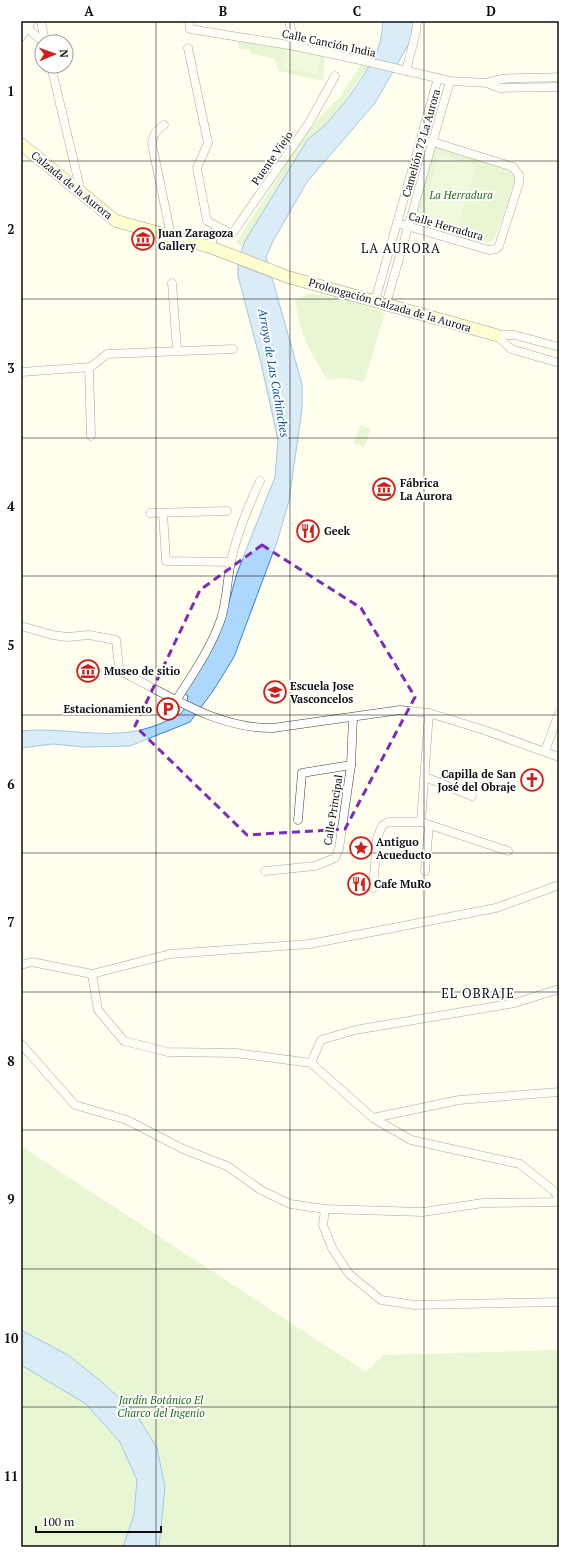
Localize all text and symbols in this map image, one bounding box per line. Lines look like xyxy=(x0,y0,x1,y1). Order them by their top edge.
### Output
text: A xyxy=(84,2,94,20)
text: B xyxy=(219,2,227,20)
text: C xyxy=(353,2,361,20)
text: D xyxy=(486,2,496,20)
street label: Calle Canción India xyxy=(281,26,378,60)
north arrow xyxy=(34,34,74,74)
text: N xyxy=(57,49,71,59)
text: 1 xyxy=(7,82,15,100)
street label: Camelión 72 La Aurora xyxy=(399,87,443,199)
street label: Puente Viejo xyxy=(248,128,296,188)
street label: Calzada de la Aurora xyxy=(28,148,116,222)
park label: La Herradura xyxy=(428,188,493,202)
street label: Calle Herradura xyxy=(407,209,485,243)
text: 2 xyxy=(7,220,15,238)
museum icon: Juan Zaragoza Gallery xyxy=(130,226,156,252)
place label: Juan Zaragoza Gallery xyxy=(158,226,233,253)
district label: LA AURORA xyxy=(361,239,441,257)
street label: Prolongación Calzada de la Aurora xyxy=(307,275,473,335)
water label: Arroyo de Las Cachinches xyxy=(255,306,293,439)
text: 3 xyxy=(7,359,15,377)
museum icon: Fábrica La Aurora xyxy=(371,476,397,502)
place label: Fábrica La Aurora xyxy=(400,476,452,503)
text: 4 xyxy=(7,497,15,515)
restaurant icon: Geek xyxy=(295,518,321,544)
place label: Geek xyxy=(324,524,351,538)
text: 5 xyxy=(7,636,15,654)
museum icon: Museo de sitio xyxy=(75,658,101,684)
place label: Museo de sitio xyxy=(104,664,181,678)
school or university icon: Escuela Jose Vasconcelos xyxy=(262,679,288,705)
place label: Escuela Jose Vasconcelos xyxy=(290,679,354,706)
parking icon: Estacionamiento xyxy=(155,696,181,722)
place label: Estacionamiento xyxy=(63,702,152,716)
place label: Capilla de San José del Obraje xyxy=(437,767,516,794)
church icon: Capilla de San José del Obraje xyxy=(519,767,545,793)
street label: Calle Principal xyxy=(320,774,346,846)
text: 6 xyxy=(7,775,15,793)
place icon: Antiguo Acueducto xyxy=(348,835,374,861)
place label: Antiguo Acueducto xyxy=(376,835,432,862)
restaurant icon: Cafe MuRo xyxy=(346,871,372,897)
place label: Cafe MuRo xyxy=(374,877,432,891)
text: 7 xyxy=(7,913,15,931)
district label: EL OBRAJE xyxy=(441,984,515,1002)
text: 8 xyxy=(7,1052,15,1070)
text: 9 xyxy=(7,1190,15,1208)
text: 10 xyxy=(4,1329,19,1347)
park label: Jardín Botánico El Charco del Ingenio xyxy=(117,1393,205,1420)
text: 11 xyxy=(4,1467,18,1485)
scale bar xyxy=(36,1508,161,1534)
text: 100 m xyxy=(42,1514,75,1529)

